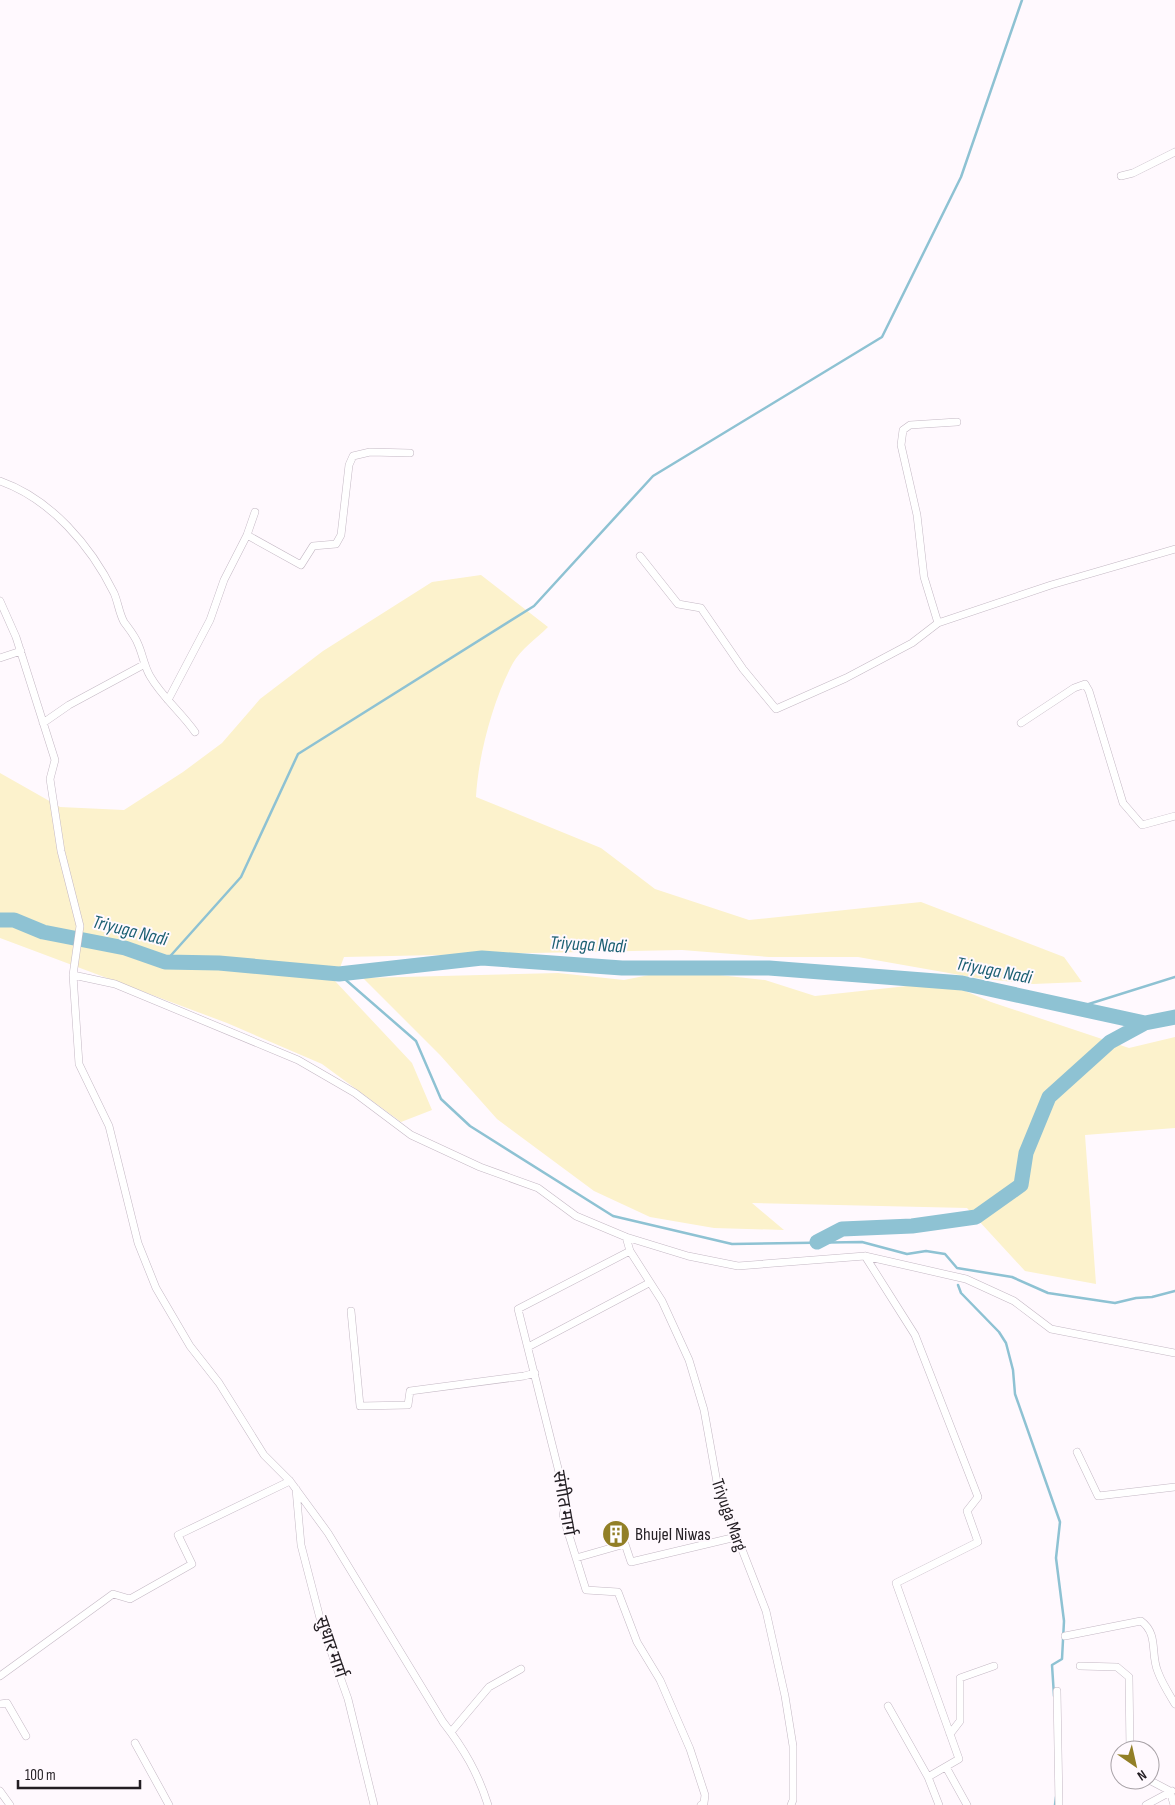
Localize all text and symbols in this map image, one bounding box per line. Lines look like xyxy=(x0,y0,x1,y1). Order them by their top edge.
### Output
water label: Triyuga Nadi xyxy=(90,911,171,952)
water label: Triyuga Nadi xyxy=(549,932,627,959)
water label: Triyuga Nadi xyxy=(954,952,1034,990)
street label: संगीत मार्ग xyxy=(548,1469,581,1538)
street label: Triyuga Marg xyxy=(707,1476,751,1554)
building icon: Bhujel Niwas xyxy=(601,1519,631,1549)
place label: Bhujel Niwas xyxy=(635,1524,711,1545)
street label: सुधार मार्ग xyxy=(310,1613,353,1682)
north arrow xyxy=(1110,1740,1160,1790)
scale bar xyxy=(18,1758,140,1790)
text: 100 m xyxy=(25,1766,56,1785)
text: N xyxy=(1134,1766,1150,1785)

